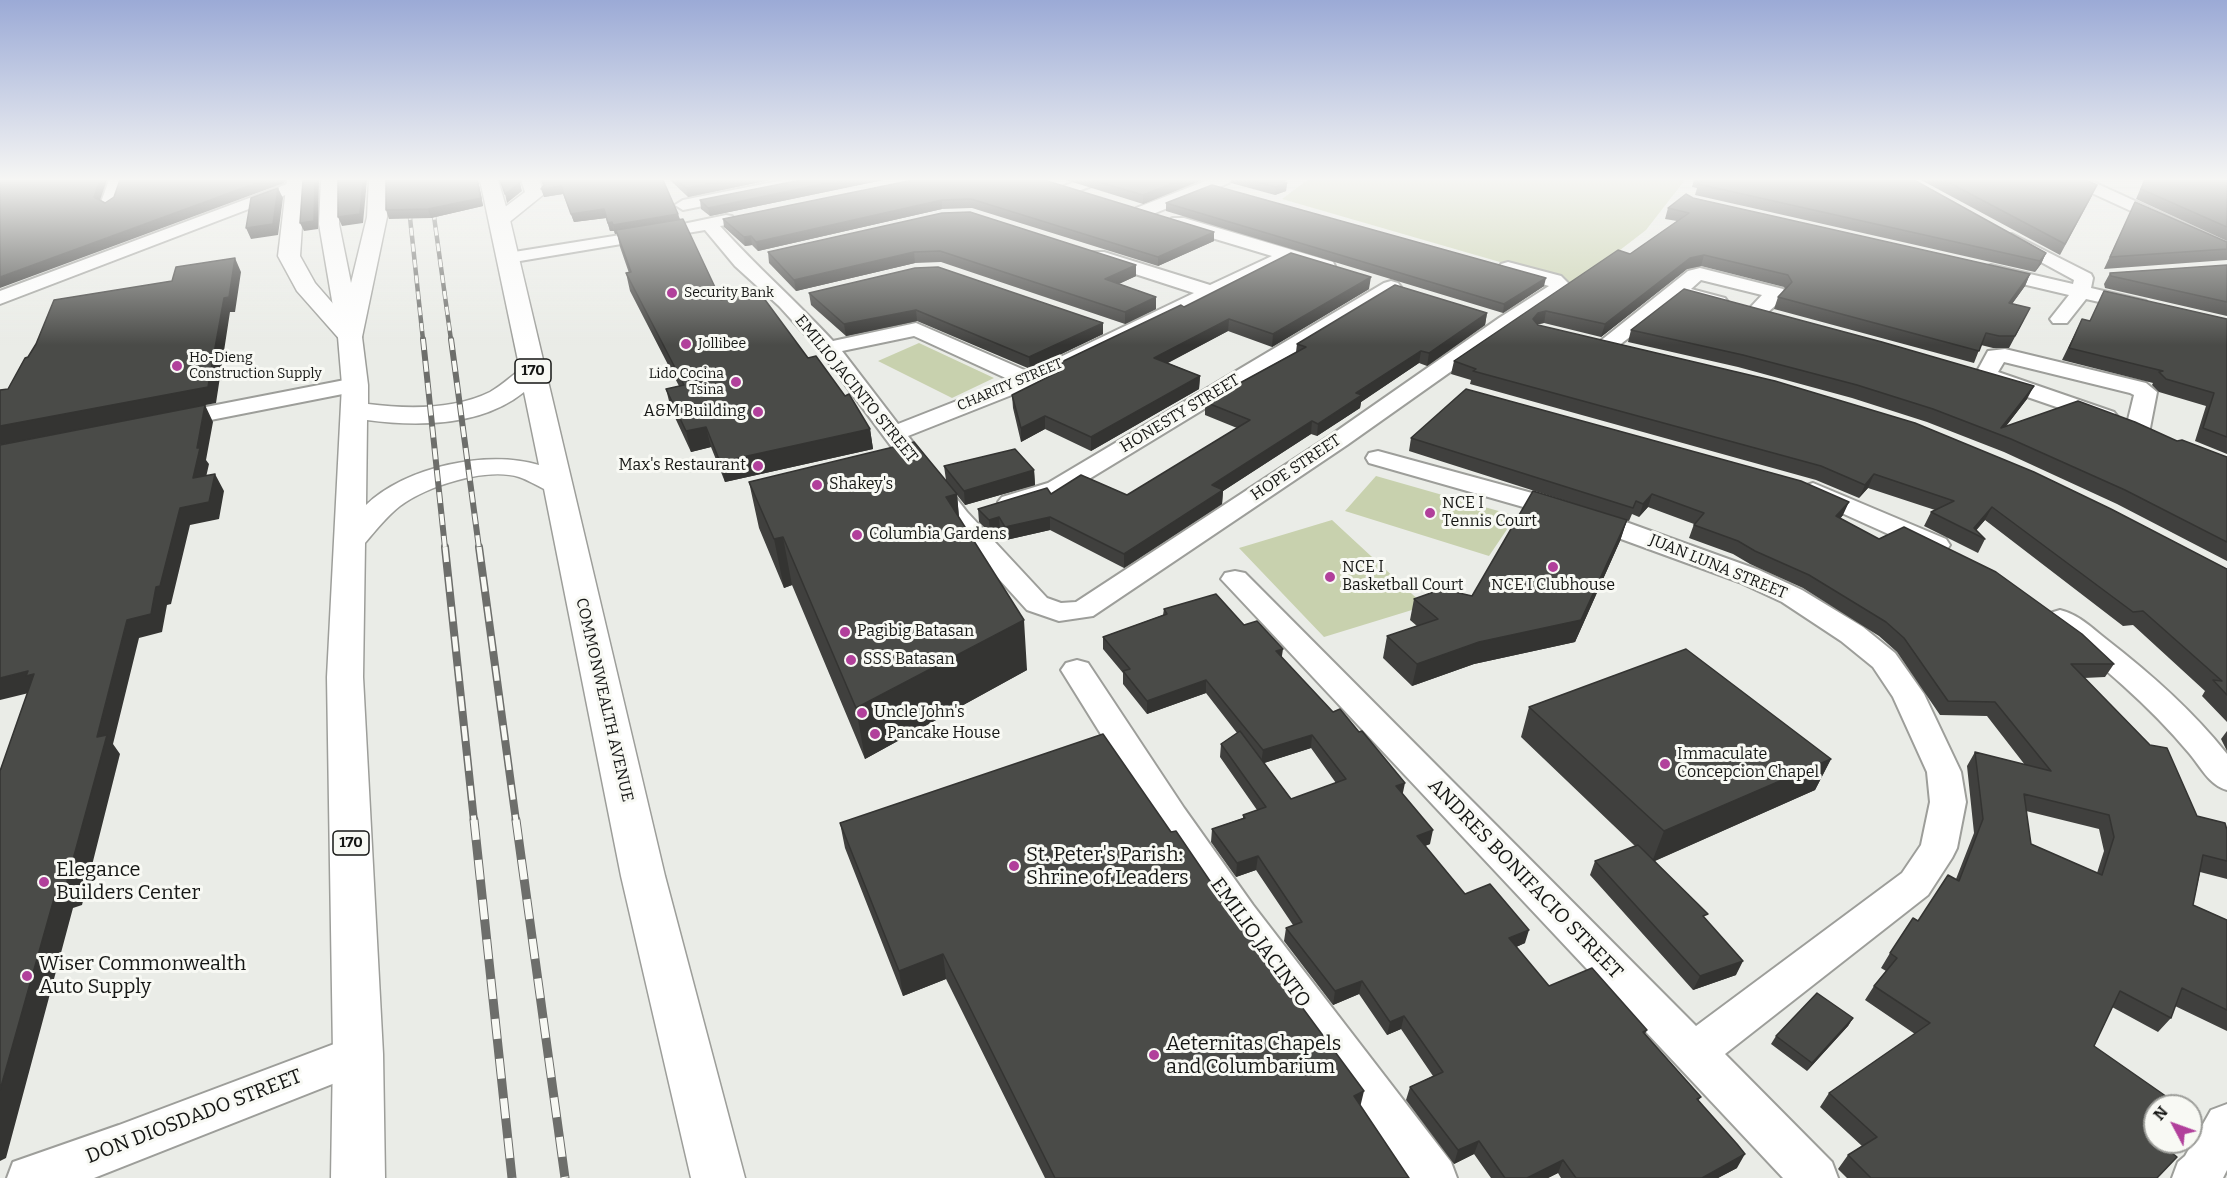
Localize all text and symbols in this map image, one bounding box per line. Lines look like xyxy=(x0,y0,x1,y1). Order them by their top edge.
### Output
place label: Security Bank xyxy=(684,285,774,301)
marker: Security Bank xyxy=(665,286,679,300)
street label: EMILIO JACINTO STREET xyxy=(791,311,921,467)
place label: Jollibee xyxy=(698,336,746,352)
marker: Jollibee xyxy=(679,337,693,351)
place label: Ho-Dieng Construction Supply xyxy=(189,350,322,382)
street label: CHARITY STREET xyxy=(955,355,1065,415)
marker: Ho-Dieng Construction Supply xyxy=(170,359,184,373)
road number: 170 xyxy=(515,359,551,383)
place label: Lido Cocina Tsina xyxy=(649,366,724,398)
street label: HONESTY STREET xyxy=(1117,371,1243,457)
marker: Lido Cocina Tsina xyxy=(729,375,743,389)
place label: A&M Building xyxy=(643,402,746,422)
marker: A&M Building xyxy=(751,405,765,419)
street label: HOPE STREET xyxy=(1247,431,1345,505)
place label: Max's Restaurant xyxy=(619,456,746,476)
marker: Max's Restaurant xyxy=(751,459,765,473)
place label: Shakey's xyxy=(829,475,893,495)
marker: Shakey's xyxy=(810,478,824,492)
place label: NCE I Tennis Court xyxy=(1442,494,1537,532)
marker: NCE I Tennis Court xyxy=(1423,506,1437,520)
place label: Columbia Gardens xyxy=(869,525,1007,545)
marker: Columbia Gardens xyxy=(850,528,864,542)
street label: JUAN LUNA STREET xyxy=(1646,531,1790,603)
place label: NCE I Basketball Court xyxy=(1342,558,1464,596)
marker: NCE I Clubhouse xyxy=(1546,560,1560,574)
marker: NCE I Basketball Court xyxy=(1323,570,1337,584)
place label: NCE I Clubhouse xyxy=(1491,576,1615,596)
street label: COMMONWEALTH AVENUE xyxy=(571,596,637,804)
place label: Pagibig Batasan xyxy=(857,622,974,642)
marker: Pagibig Batasan xyxy=(838,625,852,639)
place label: SSS Batasan xyxy=(863,650,955,670)
marker: SSS Batasan xyxy=(844,653,858,667)
place label: Uncle John's xyxy=(874,703,965,723)
marker: Uncle John's xyxy=(855,706,869,720)
place label: Pancake House xyxy=(887,724,1000,744)
marker: Pancake House xyxy=(868,727,882,741)
place label: Immaculate Concepcion Chapel xyxy=(1677,745,1819,783)
marker: Immaculate Concepcion Chapel xyxy=(1658,757,1672,771)
street label: ANDRES BONIFACIO STREET xyxy=(1423,774,1627,984)
road number: 170 xyxy=(333,831,369,855)
place label: St. Peter's Parish: Shrine of Leaders xyxy=(1026,843,1189,890)
place label: Elegance Builders Center xyxy=(56,858,200,905)
marker: St. Peter's Parish: Shrine of Leaders xyxy=(1007,859,1021,873)
street label: EMILIO JACINTO xyxy=(1205,873,1315,1013)
marker: Elegance Builders Center xyxy=(37,875,51,889)
place label: Wiser Commonwealth Auto Supply xyxy=(39,952,246,999)
marker: Wiser Commonwealth Auto Supply xyxy=(20,969,34,983)
place label: Aeternitas Chapels and Columbarium xyxy=(1166,1032,1341,1079)
marker: Aeternitas Chapels and Columbarium xyxy=(1147,1048,1161,1062)
street label: DON DIOSDADO STREET xyxy=(83,1065,305,1169)
north arrow xyxy=(2143,1094,2203,1154)
text: N xyxy=(2149,1102,2172,1124)

